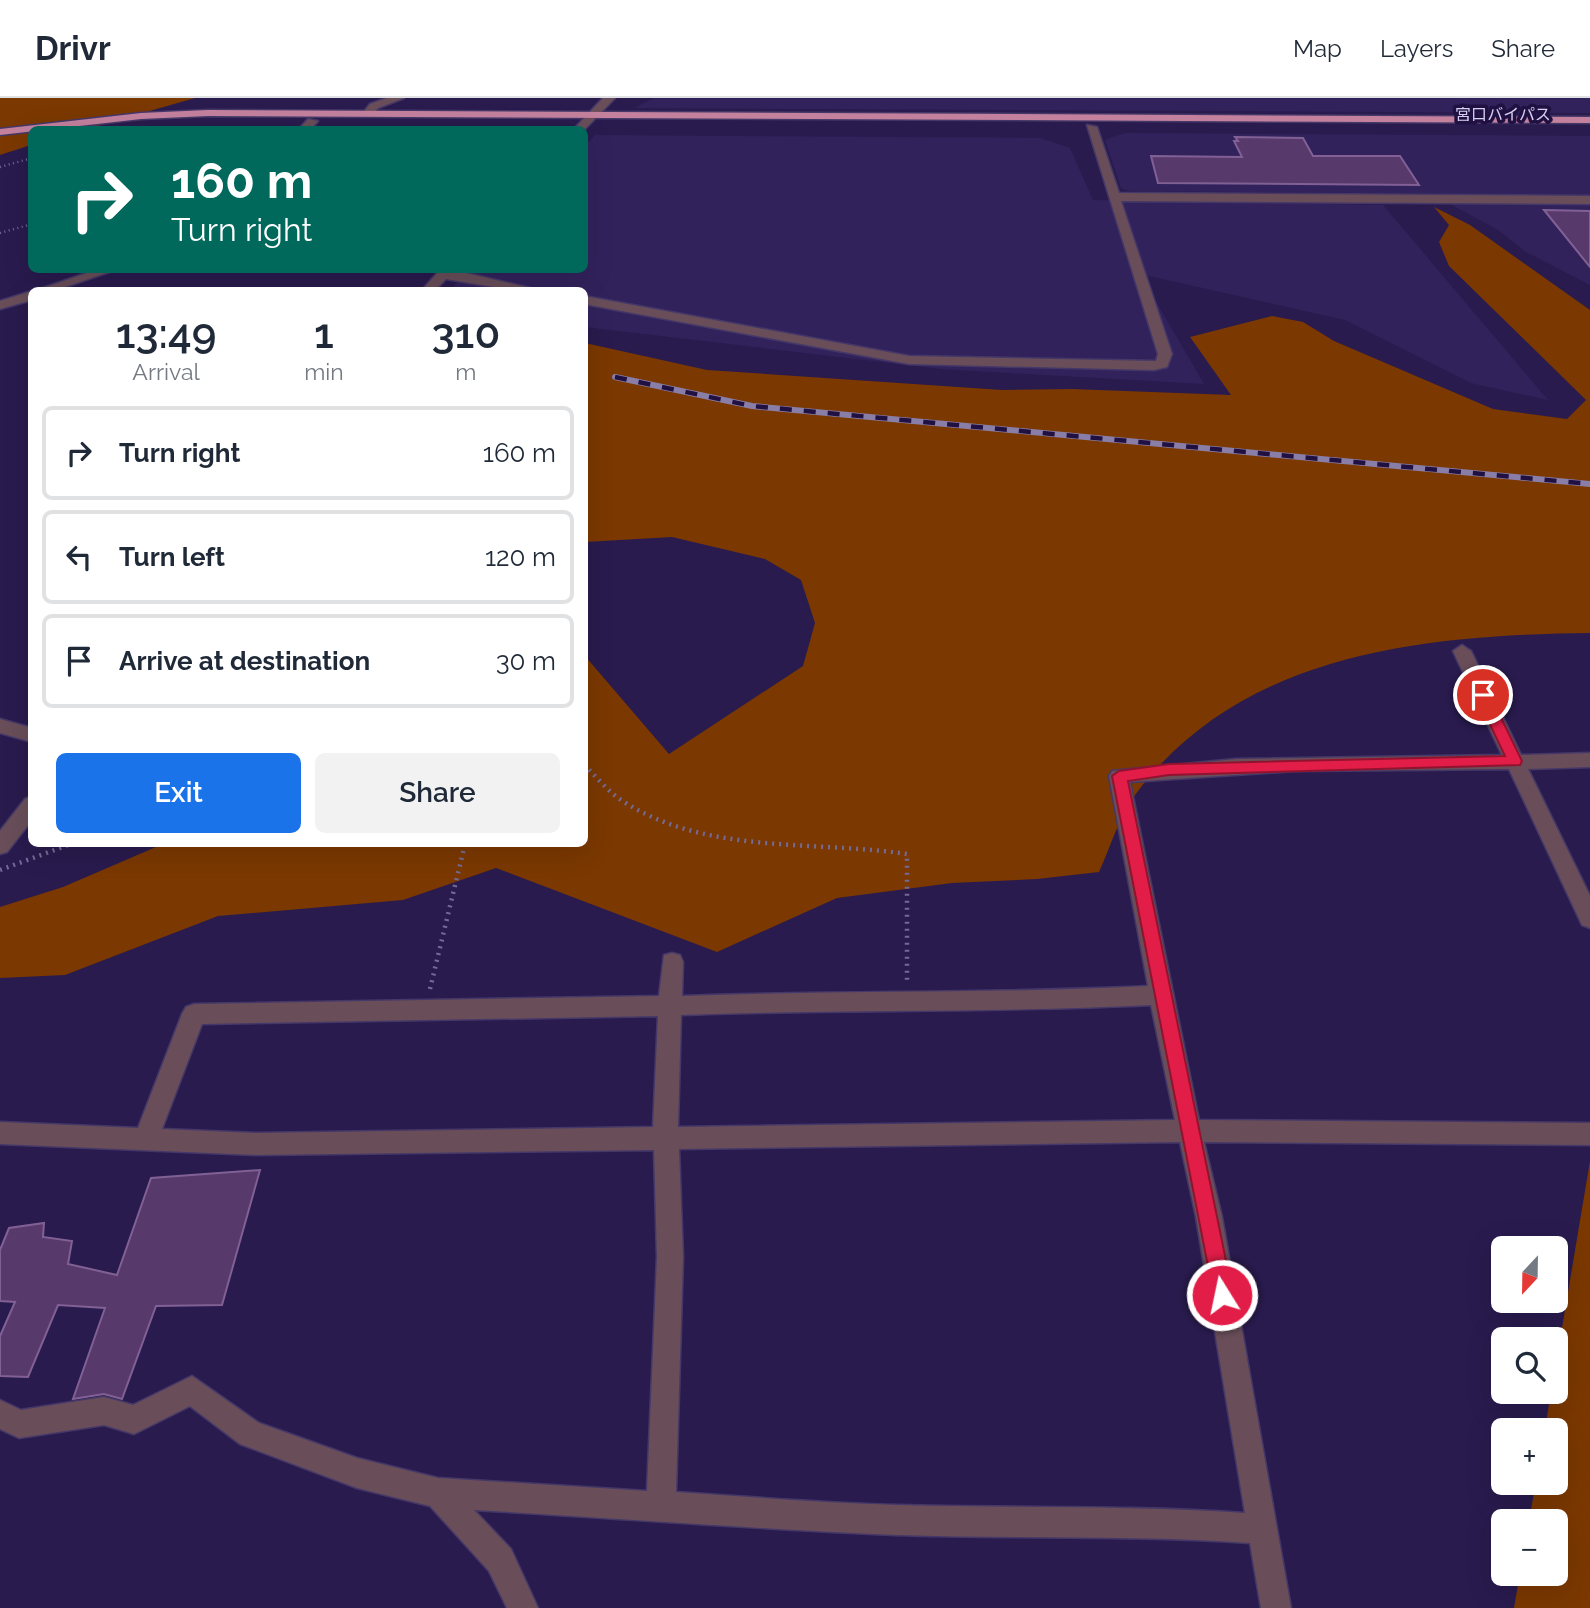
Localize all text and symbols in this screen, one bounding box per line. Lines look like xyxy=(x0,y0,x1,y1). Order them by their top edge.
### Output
text: Drivr xyxy=(35,29,111,68)
text: Map xyxy=(1293,34,1342,63)
text: Layers xyxy=(1380,34,1453,63)
text: Share xyxy=(1491,34,1555,63)
street label: 宮口バイパス xyxy=(1455,105,1551,124)
text: 160 m xyxy=(171,152,312,209)
icon: right xyxy=(56,154,147,245)
text: Turn right xyxy=(171,211,312,248)
text: 13:49 xyxy=(116,309,216,358)
text: 1 xyxy=(314,309,334,358)
text: 310 xyxy=(432,309,500,358)
text: Arrival xyxy=(132,358,200,385)
text: min xyxy=(304,358,344,385)
text: m xyxy=(455,358,476,385)
icon: right xyxy=(60,434,98,472)
text: Turn right xyxy=(119,438,240,468)
text: 160 m xyxy=(483,438,556,468)
icon: left xyxy=(60,538,98,576)
text: Turn left xyxy=(119,542,225,572)
text: 120 m xyxy=(485,542,556,572)
icon: arrive xyxy=(60,642,98,680)
text: Arrive at destination xyxy=(119,646,370,676)
text: 30 m xyxy=(496,646,556,676)
pin xyxy=(1453,665,1513,725)
icon: arrive xyxy=(1464,676,1502,714)
button: Exit xyxy=(56,753,301,833)
button: Share xyxy=(315,753,560,833)
north arrow xyxy=(1491,1236,1568,1312)
map controls xyxy=(1491,1236,1568,1586)
position arrow xyxy=(1185,1258,1259,1332)
button: search xyxy=(1491,1327,1568,1404)
button: + xyxy=(1491,1418,1568,1495)
button: − xyxy=(1491,1509,1568,1586)

